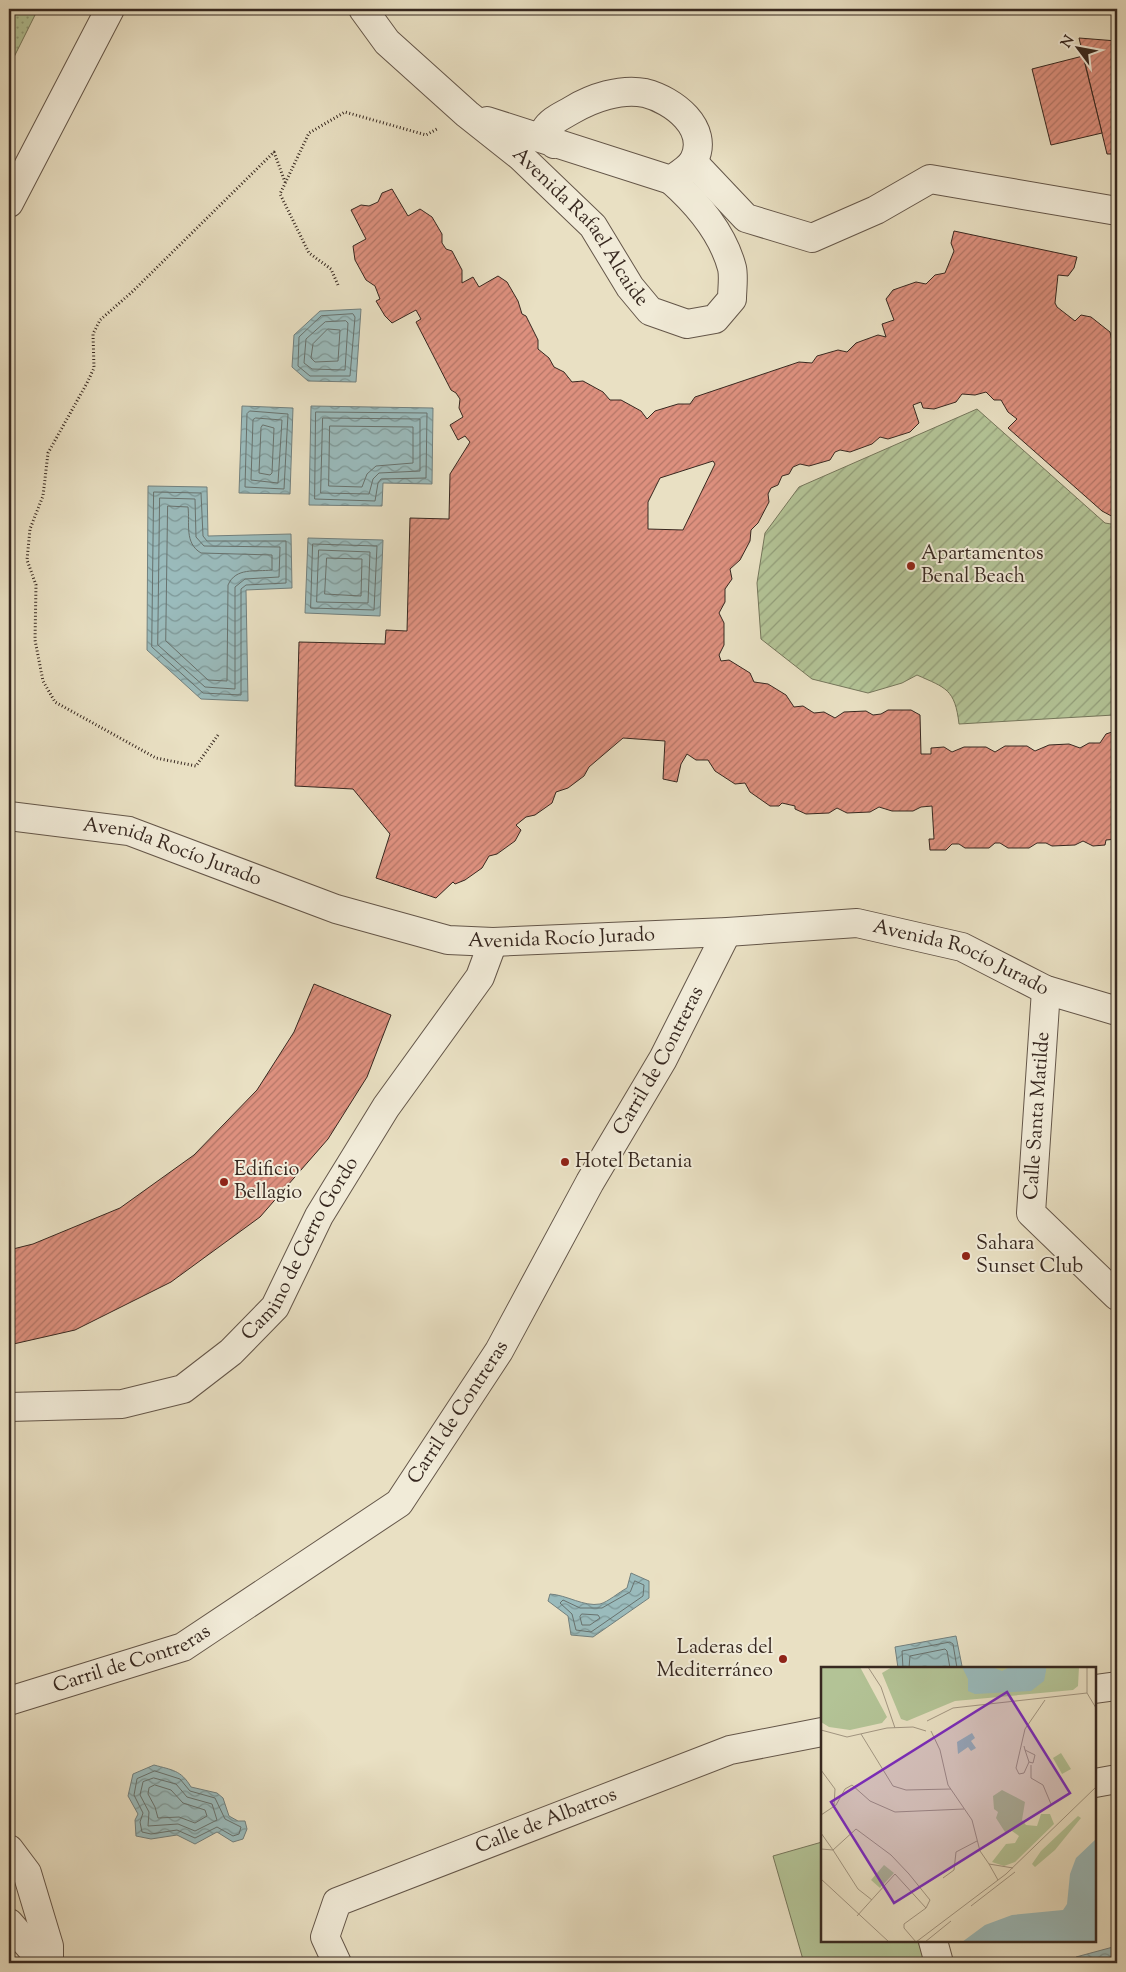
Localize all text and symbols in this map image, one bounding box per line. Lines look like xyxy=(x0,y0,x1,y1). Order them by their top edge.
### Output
north arrow xyxy=(1054,22,1104,72)
text: N xyxy=(1057,32,1080,52)
street label: Avenida Rafael Alcaide xyxy=(505,141,655,313)
place label: Apartamentos Benal Beach xyxy=(921,540,1044,592)
marker: Apartamentos Benal Beach xyxy=(905,560,917,572)
street label: Avenida Rocío Jurado xyxy=(81,811,266,894)
street label: Avenida Rocío Jurado xyxy=(870,913,1054,1004)
street label: Avenida Rocío Jurado xyxy=(467,921,656,957)
street label: Carril de Contreras xyxy=(606,981,712,1141)
street label: Calle Santa Matilde xyxy=(1018,1031,1058,1201)
place label: Hotel Betania xyxy=(575,1148,692,1177)
street label: Camino de Cerro Gordo xyxy=(235,1151,366,1348)
place label: Edificio Bellagio xyxy=(234,1156,302,1208)
marker: Hotel Betania xyxy=(559,1156,571,1168)
marker: Edificio Bellagio xyxy=(218,1176,230,1188)
place label: Sahara Sunset Club xyxy=(976,1230,1083,1282)
marker: Sahara Sunset Club xyxy=(960,1250,972,1262)
street label: Carril de Contreras xyxy=(401,1336,516,1490)
street label: Carril de Contreras xyxy=(49,1618,217,1701)
place label: Laderas del Mediterráneo xyxy=(656,1634,773,1686)
marker: Laderas del Mediterráneo xyxy=(777,1653,789,1665)
inset map xyxy=(821,1667,1096,1942)
street label: Calle de Albatros xyxy=(471,1781,621,1862)

